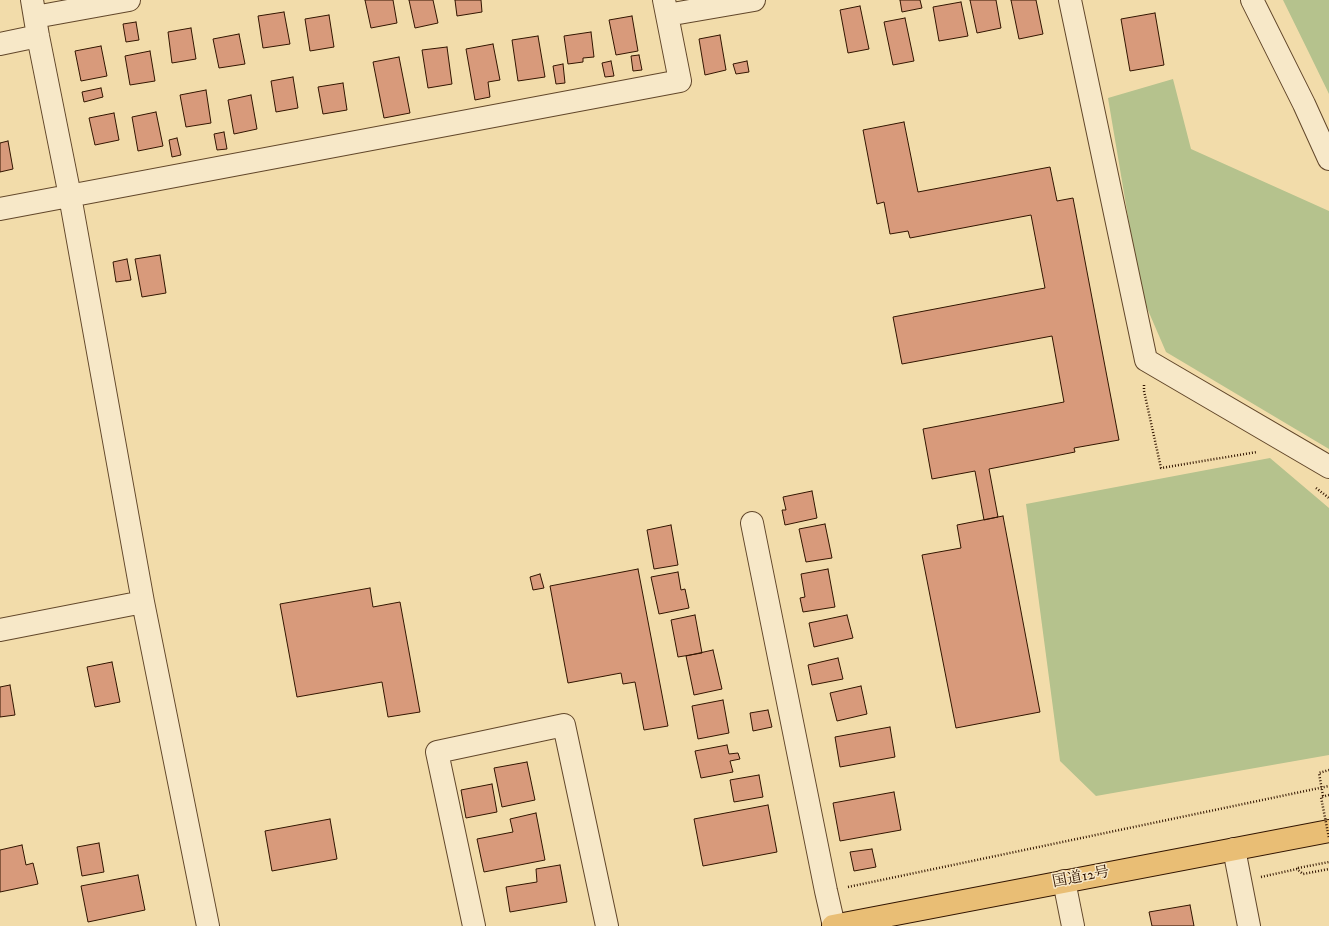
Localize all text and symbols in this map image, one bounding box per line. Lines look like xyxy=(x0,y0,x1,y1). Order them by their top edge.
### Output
street label: 国道12号 xyxy=(1051,864,1111,892)

